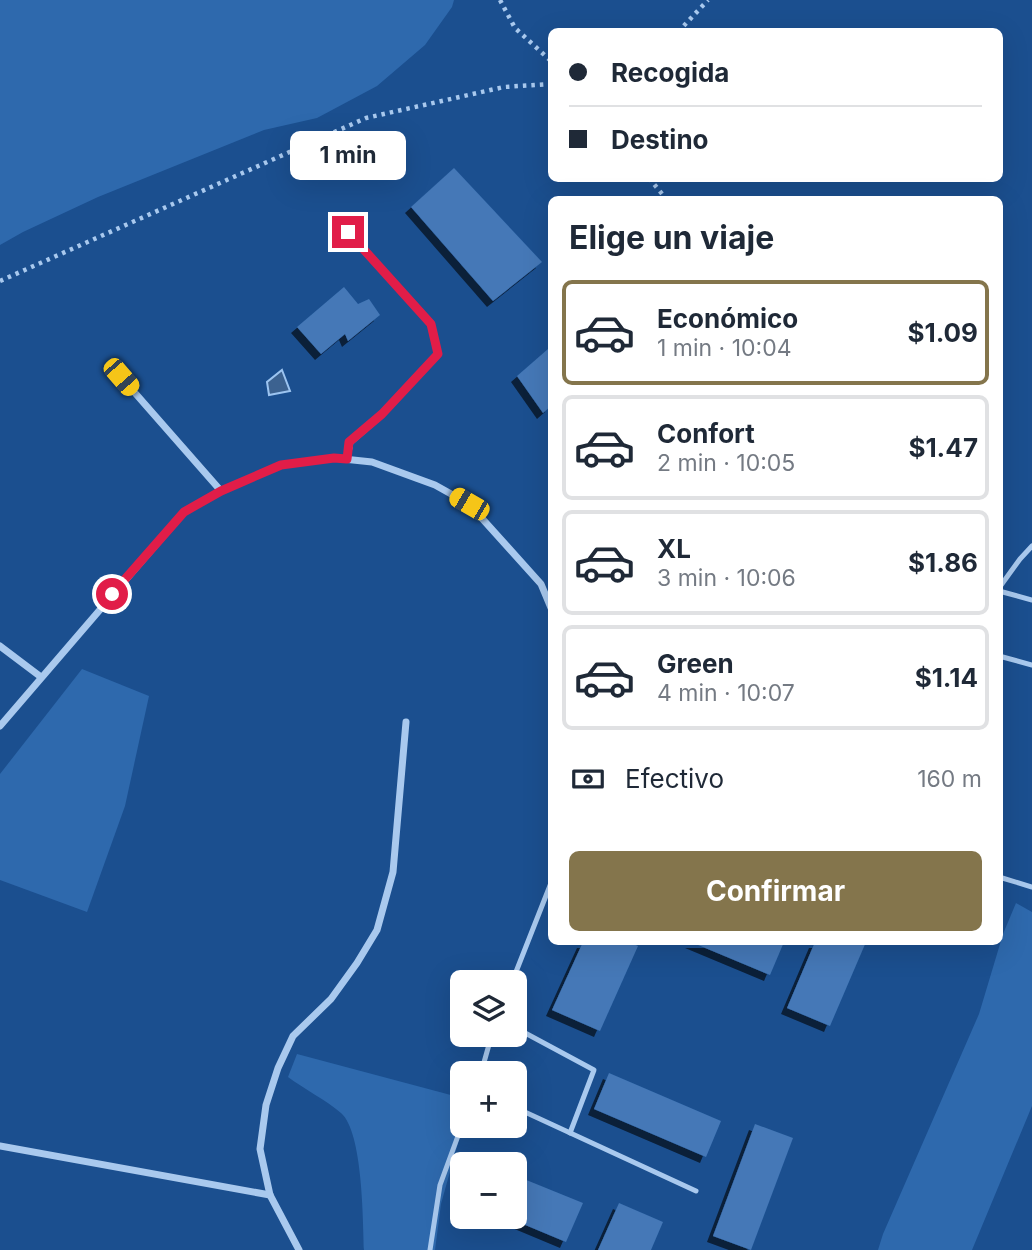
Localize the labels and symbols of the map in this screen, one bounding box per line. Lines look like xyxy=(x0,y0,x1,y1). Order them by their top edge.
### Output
callout: 1 min xyxy=(290,131,406,180)
route end xyxy=(332,216,364,248)
car xyxy=(100,354,143,400)
car xyxy=(446,484,493,524)
route start xyxy=(96,578,128,610)

